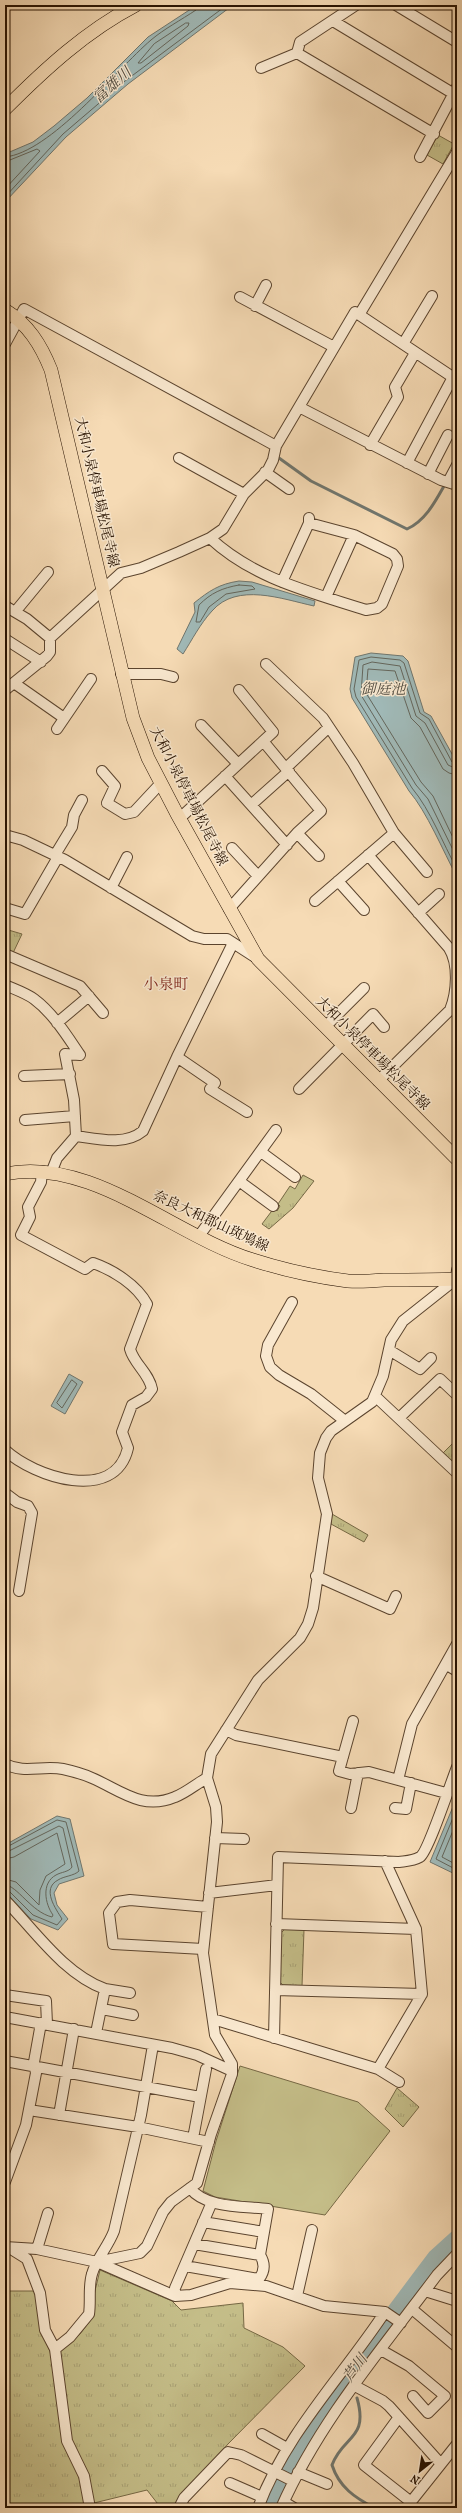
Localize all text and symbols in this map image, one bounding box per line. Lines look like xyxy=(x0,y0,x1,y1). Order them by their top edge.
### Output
water label: 富雄川 xyxy=(89,62,136,107)
street label: 大和小泉停車場松尾寺線 xyxy=(71,415,123,569)
water label: 御庭池 xyxy=(360,680,407,698)
street label: 大和小泉停車場松尾寺線 xyxy=(146,724,232,868)
district label: 小泉町 xyxy=(143,975,189,993)
street label: 大和小泉停車場松尾寺線 xyxy=(313,993,433,1113)
street label: 奈良大和郡山斑鳩線 xyxy=(150,1187,272,1255)
water label: 芦川 xyxy=(339,2349,372,2385)
north arrow xyxy=(400,2451,440,2491)
text: N xyxy=(408,2471,422,2487)

